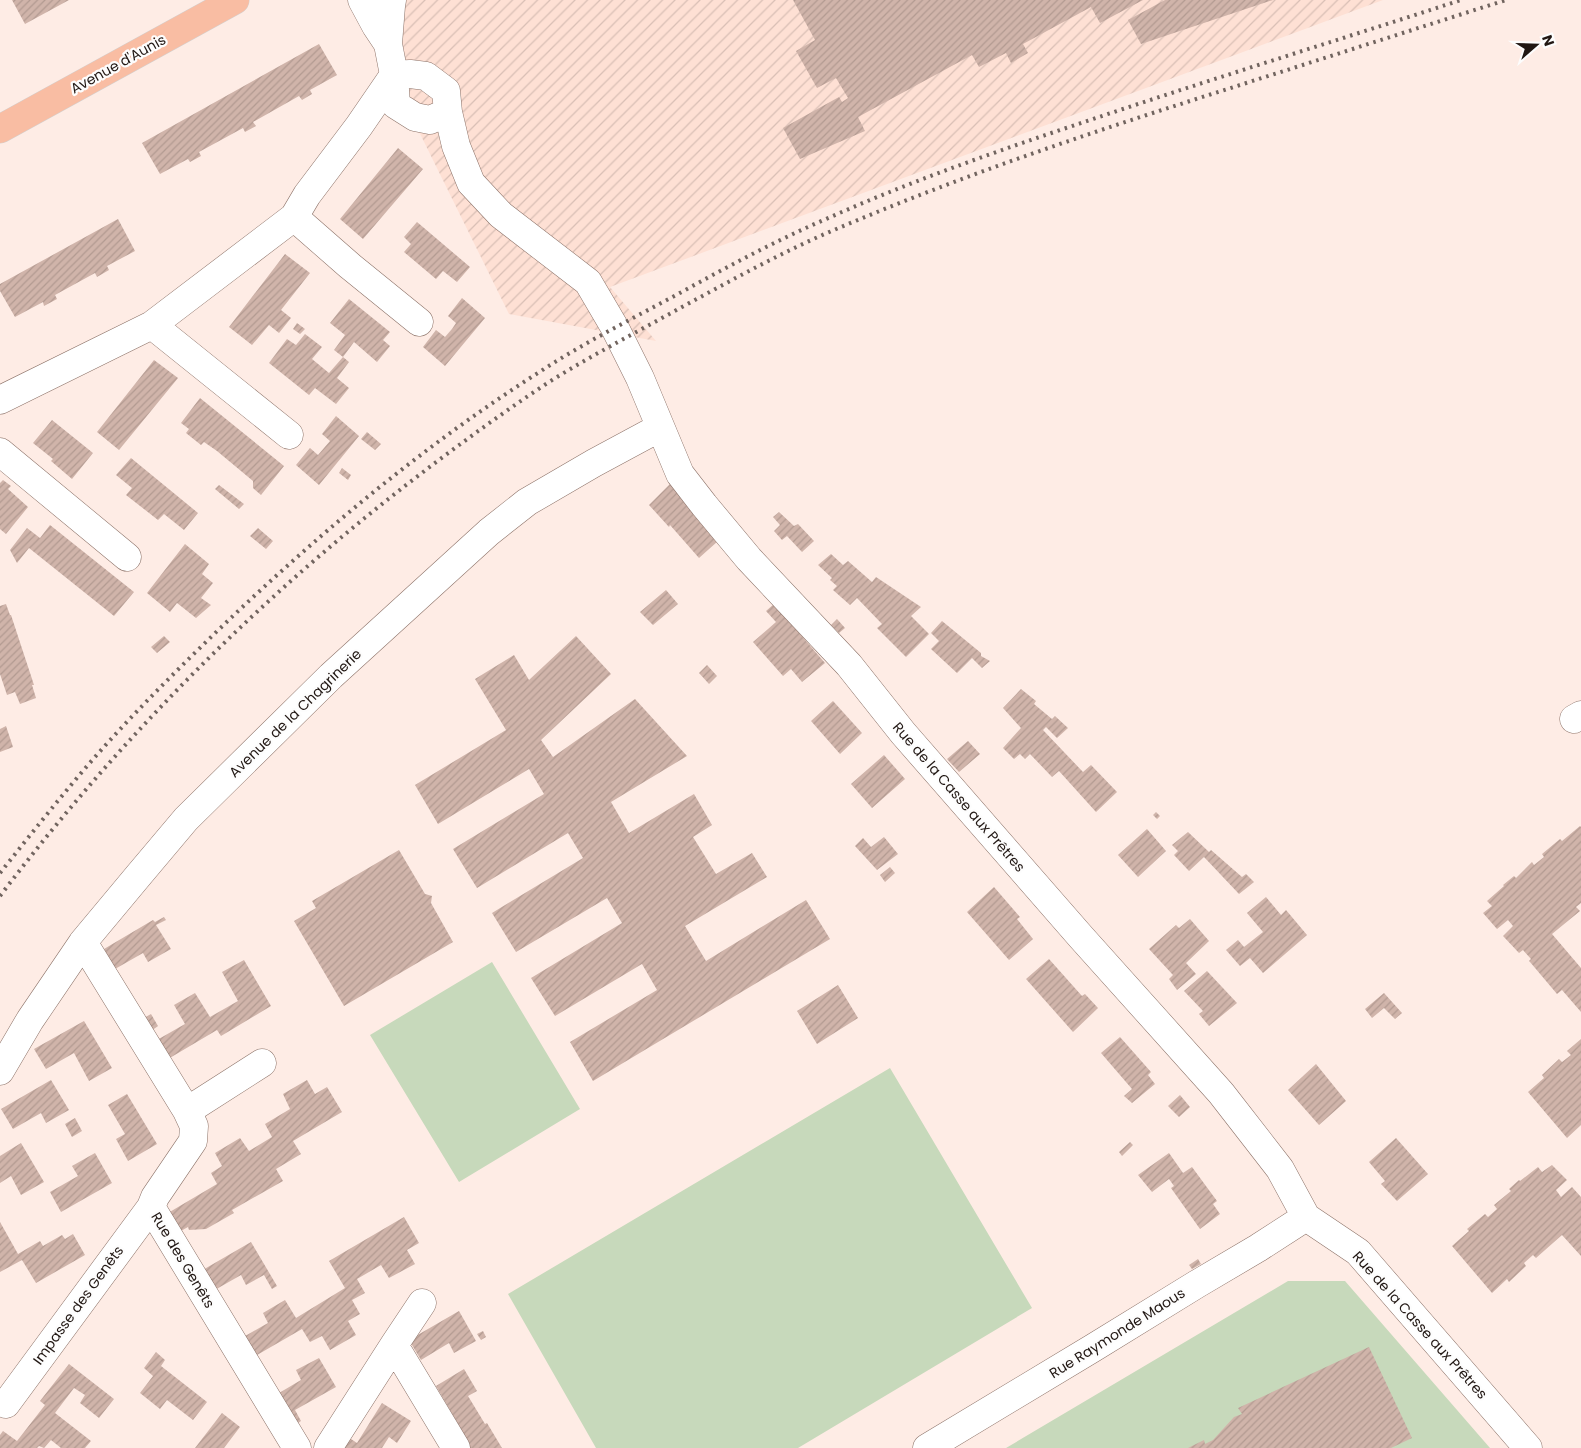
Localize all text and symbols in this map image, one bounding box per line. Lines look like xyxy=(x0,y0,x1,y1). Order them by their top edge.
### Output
north arrow xyxy=(1511,20,1561,70)
street label: Avenue d'Aunis xyxy=(67,30,169,98)
text: N xyxy=(1537,32,1559,49)
street label: Avenue de la Chagrinerie xyxy=(224,644,366,782)
street label: Rue de la Casse aux Prêtres xyxy=(888,718,1030,876)
street label: Rue des Genêts xyxy=(146,1208,220,1312)
street label: Impasse des Genêts xyxy=(28,1241,128,1369)
street label: Rue de la Casse aux Prêtres xyxy=(1348,1247,1492,1403)
street label: Rue Raymonde Maous xyxy=(1045,1283,1189,1383)

